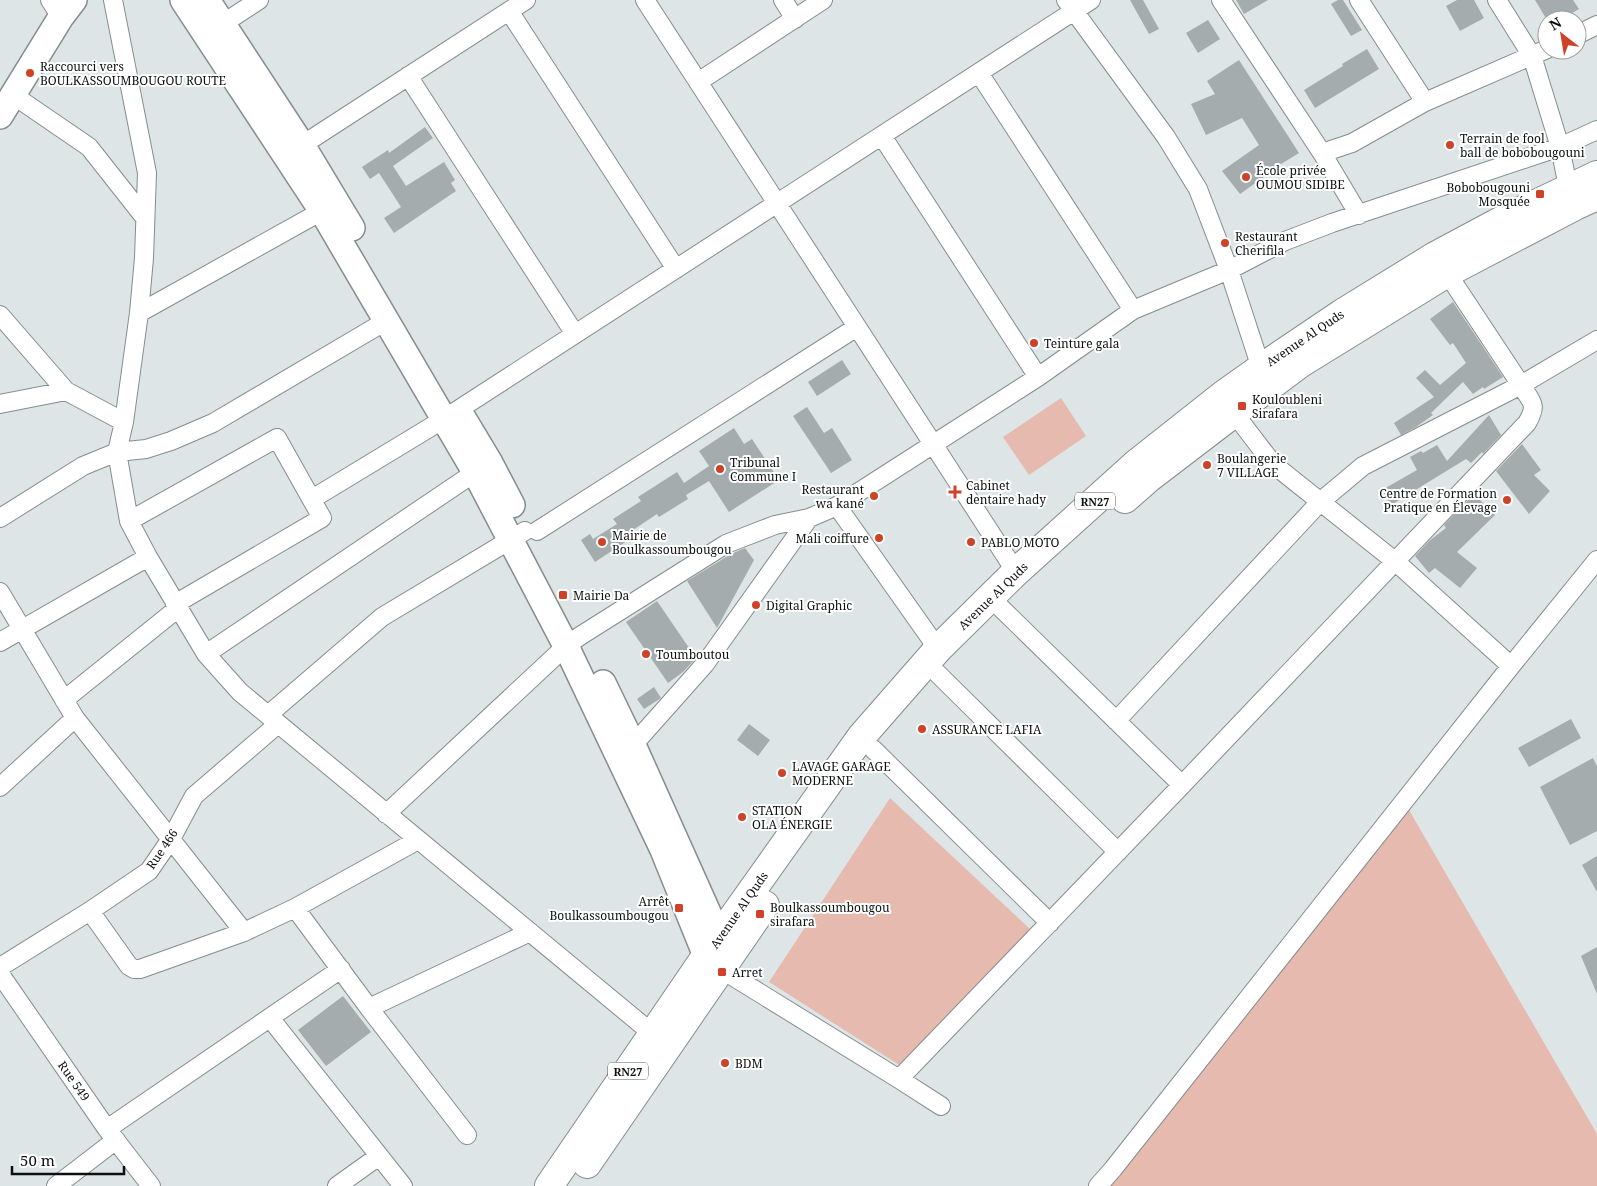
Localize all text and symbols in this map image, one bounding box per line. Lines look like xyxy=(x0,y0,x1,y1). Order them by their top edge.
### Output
north arrow xyxy=(1537,10,1587,60)
text: N xyxy=(1545,12,1565,34)
place label: Raccourci vers BOULKASSOUMBOUGOU ROUTE xyxy=(40,58,226,89)
marker: Raccourci vers BOULKASSOUMBOUGOU ROUTE xyxy=(24,67,36,79)
place label: Terrain de fool ball de bobobougouni xyxy=(1460,130,1585,161)
marker: Terrain de fool ball de bobobougouni xyxy=(1444,139,1456,151)
place label: École privée OUMOU SIDIBE xyxy=(1256,162,1345,193)
marker: École privée OUMOU SIDIBE xyxy=(1240,171,1252,183)
place label: Bobobougouni Mosquée xyxy=(1446,179,1530,210)
marker: Bobobougouni Mosquée xyxy=(1534,188,1546,200)
place label: Restaurant Cherifila xyxy=(1235,228,1297,259)
marker: Restaurant Cherifila xyxy=(1219,237,1231,249)
street label: Avenue Al Quds xyxy=(1263,306,1347,370)
place label: Teinture gala xyxy=(1044,335,1120,352)
marker: Teinture gala xyxy=(1028,337,1040,349)
place label: Kouloubleni Sirafara xyxy=(1252,391,1322,422)
marker: Kouloubleni Sirafara xyxy=(1236,400,1248,412)
place label: Boulangerie 7 VILLAGE xyxy=(1217,450,1286,481)
place label: Tribunal Commune I xyxy=(730,454,796,485)
marker: Boulangerie 7 VILLAGE xyxy=(1201,459,1213,471)
marker: Tribunal Commune I xyxy=(714,463,726,475)
place label: Cabinet dentaire hady xyxy=(966,477,1046,508)
place label: Restaurant wa kané xyxy=(802,481,864,512)
marker: Cabinet dentaire hady xyxy=(948,485,962,499)
place label: Centre de Formation Pratique en Élevage xyxy=(1379,485,1497,516)
marker: Restaurant wa kané xyxy=(868,490,880,502)
road number: RN27 xyxy=(1075,492,1115,510)
marker: Centre de Formation Pratique en Élevage xyxy=(1501,494,1513,506)
place label: Mairie de Boulkassoumbougou xyxy=(612,527,732,558)
place label: Mali coiffure xyxy=(795,530,869,547)
marker: Mali coiffure xyxy=(873,532,885,544)
place label: PABLO MOTO xyxy=(981,534,1059,551)
marker: Mairie de Boulkassoumbougou xyxy=(596,536,608,548)
marker: PABLO MOTO xyxy=(965,536,977,548)
street label: Avenue Al Quds xyxy=(955,558,1031,634)
place label: Mairie Da xyxy=(573,587,630,604)
marker: Mairie Da xyxy=(557,589,569,601)
place label: Digital Graphic xyxy=(766,597,852,614)
marker: Digital Graphic xyxy=(750,599,762,611)
place label: Toumboutou xyxy=(656,646,730,663)
marker: Toumboutou xyxy=(640,648,652,660)
place label: ASSURANCE LAFIA xyxy=(932,721,1042,738)
marker: ASSURANCE LAFIA xyxy=(916,723,928,735)
place label: LAVAGE GARAGE MODERNE xyxy=(792,758,891,789)
marker: LAVAGE GARAGE MODERNE xyxy=(776,767,788,779)
place label: STATION OLA ÉNERGIE xyxy=(752,802,832,833)
marker: STATION OLA ÉNERGIE xyxy=(736,811,748,823)
street label: Rue 466 xyxy=(142,825,182,872)
street label: Avenue Al Quds xyxy=(706,868,772,952)
place label: Arrêt Boulkassoumbougou xyxy=(549,893,669,924)
place label: Boulkassoumbougou sirafara xyxy=(770,899,890,930)
marker: Arrêt Boulkassoumbougou xyxy=(673,902,685,914)
marker: Boulkassoumbougou sirafara xyxy=(754,908,766,920)
place label: Arret xyxy=(732,964,762,981)
marker: Arret xyxy=(716,966,728,978)
place label: BDM xyxy=(735,1055,763,1072)
marker: BDM xyxy=(719,1057,731,1069)
street label: Rue 549 xyxy=(54,1058,94,1104)
road number: RN27 xyxy=(608,1062,648,1080)
scale bar xyxy=(12,1144,125,1176)
text: 50 m xyxy=(20,1150,55,1170)

